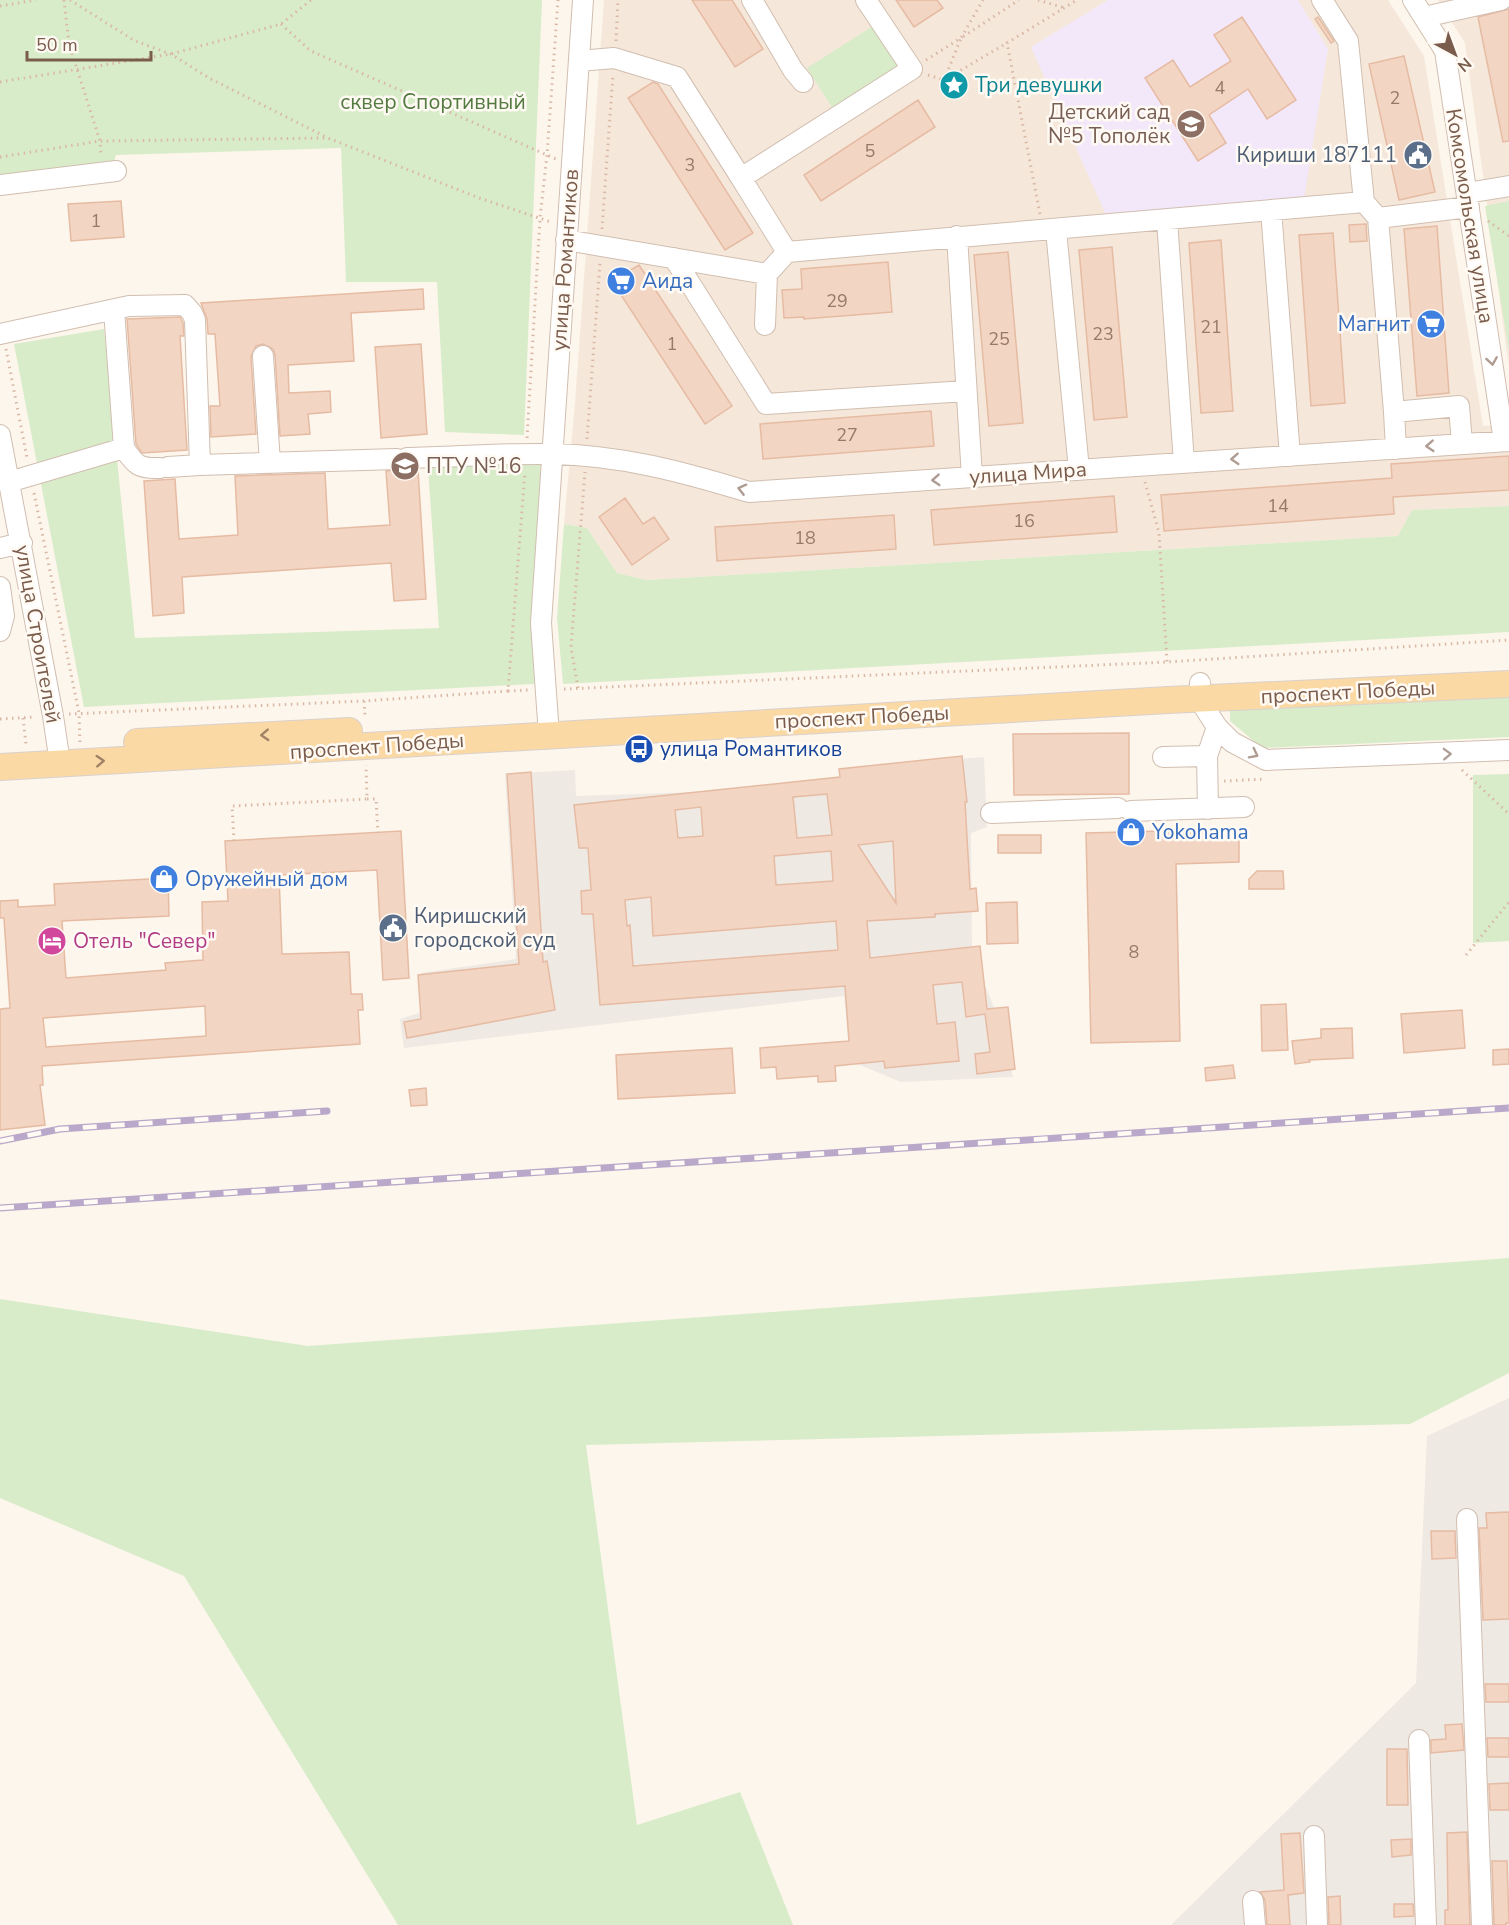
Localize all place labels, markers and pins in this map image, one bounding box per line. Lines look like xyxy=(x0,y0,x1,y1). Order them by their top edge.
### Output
place icon: Три девушки xyxy=(938,69,970,101)
place label: Три девушки xyxy=(975,71,1103,99)
place label: Детский сад №5 Тополёк xyxy=(1048,98,1171,150)
school or university icon: Детский сад №5 Тополёк xyxy=(1175,108,1207,140)
public building icon: Кириши 187111 xyxy=(1402,139,1434,171)
place label: Кириши 187111 xyxy=(1237,141,1397,169)
supermarket icon: Аида xyxy=(605,265,637,297)
place label: Аида xyxy=(642,267,693,295)
supermarket icon: Магнит xyxy=(1415,308,1447,340)
place label: Магнит xyxy=(1338,310,1411,338)
school or university icon: ПТУ №16 xyxy=(389,450,421,482)
place label: ПТУ №16 xyxy=(426,452,521,480)
bus stop icon: улица Романтиков xyxy=(623,733,655,765)
place label: улица Романтиков xyxy=(660,735,842,763)
shop icon: Yokohama xyxy=(1115,816,1147,848)
place label: Yokohama xyxy=(1151,818,1249,846)
shop icon: Оружейный дом xyxy=(148,863,180,895)
place label: Оружейный дом xyxy=(185,865,348,893)
place label: Киришский городской суд xyxy=(414,902,555,954)
public building icon: Киришский городской суд xyxy=(377,912,409,944)
hotel icon: Отель "Север" xyxy=(36,925,68,957)
place label: Отель "Север" xyxy=(73,927,216,955)

